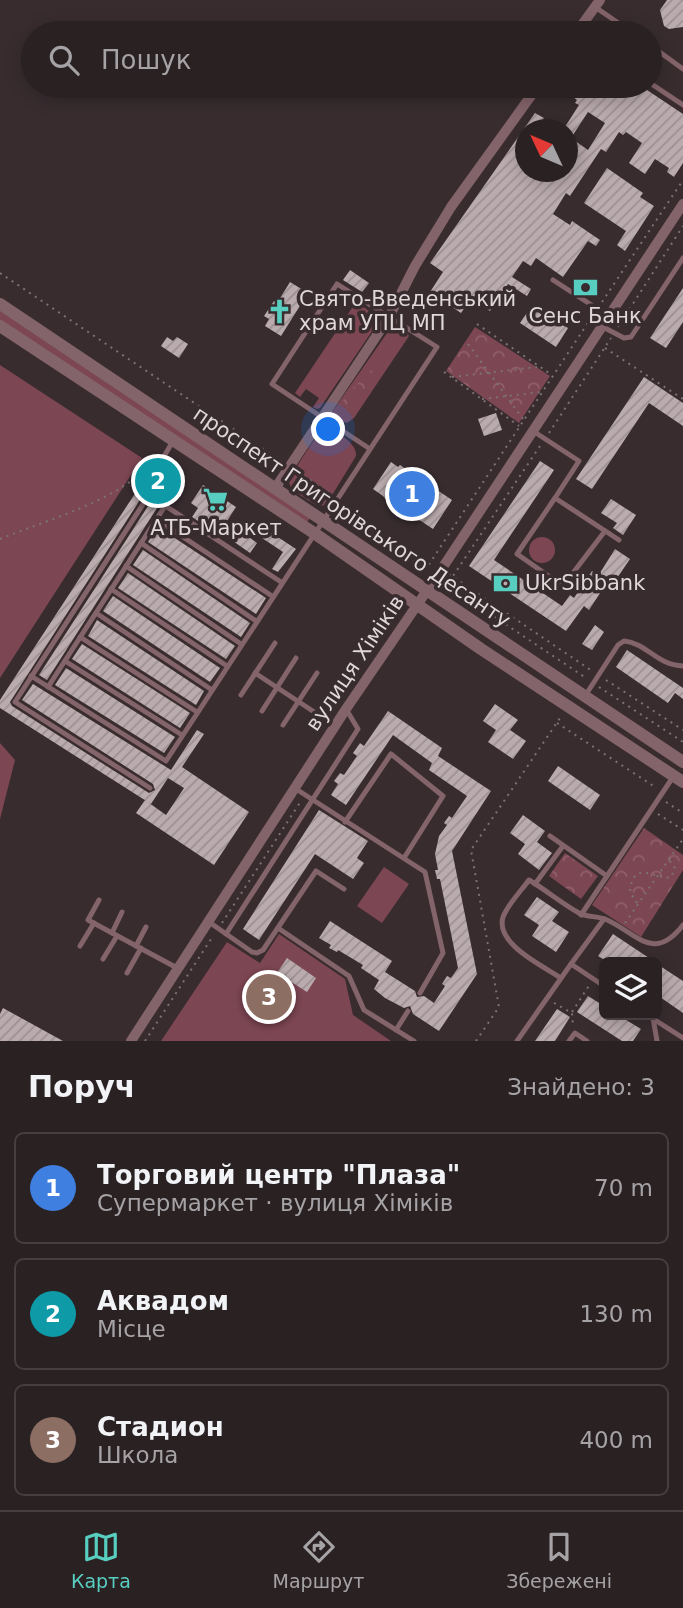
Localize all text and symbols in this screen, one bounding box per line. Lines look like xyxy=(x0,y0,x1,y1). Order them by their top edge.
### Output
search box xyxy=(21,21,662,98)
icon: search xyxy=(45,41,83,79)
text: Пошук xyxy=(101,45,191,75)
north arrow xyxy=(515,119,578,182)
bank icon: Сенс Банк xyxy=(571,273,599,301)
place label: Свято-Введенський храм УПЦ МП xyxy=(299,287,516,335)
church icon: Свято-Введенський храм УПЦ МП xyxy=(265,297,293,325)
place label: Сенс Банк xyxy=(528,304,642,328)
street label: проспект Григорівського Десанту xyxy=(189,402,515,632)
your location xyxy=(311,412,345,446)
pin: 2 xyxy=(135,455,181,507)
pin: 1 xyxy=(389,468,435,520)
supermarket icon: АТБ-Маркет xyxy=(202,485,230,513)
place label: АТБ-Маркет xyxy=(150,516,282,540)
bank icon: UkrSibbank xyxy=(491,569,519,597)
place label: UkrSibbank xyxy=(525,571,646,595)
street label: вулиця Хіміків xyxy=(301,591,409,735)
map controls xyxy=(599,957,662,1020)
button: layers xyxy=(599,957,662,1020)
pin: 3 xyxy=(246,971,292,1023)
text: Поруч xyxy=(28,1069,135,1104)
text: Знайдено: 3 xyxy=(507,1074,655,1100)
text: Торговий центр "Плаза" xyxy=(97,1160,460,1190)
text: 1 xyxy=(45,1175,61,1201)
text: 70 m xyxy=(594,1175,653,1201)
text: Супермаркет · вулиця Хіміків xyxy=(97,1190,453,1216)
text: Аквадом xyxy=(97,1286,229,1316)
text: 2 xyxy=(45,1301,61,1327)
text: 130 m xyxy=(579,1301,653,1327)
text: Місце xyxy=(97,1316,166,1342)
text: Стадион xyxy=(97,1412,224,1442)
text: 3 xyxy=(45,1427,61,1453)
text: 400 m xyxy=(579,1427,653,1453)
text: Школа xyxy=(97,1442,178,1468)
tab: Карта xyxy=(71,1528,131,1592)
tab: Маршрут xyxy=(273,1528,364,1592)
tab: Збережені xyxy=(506,1528,612,1592)

